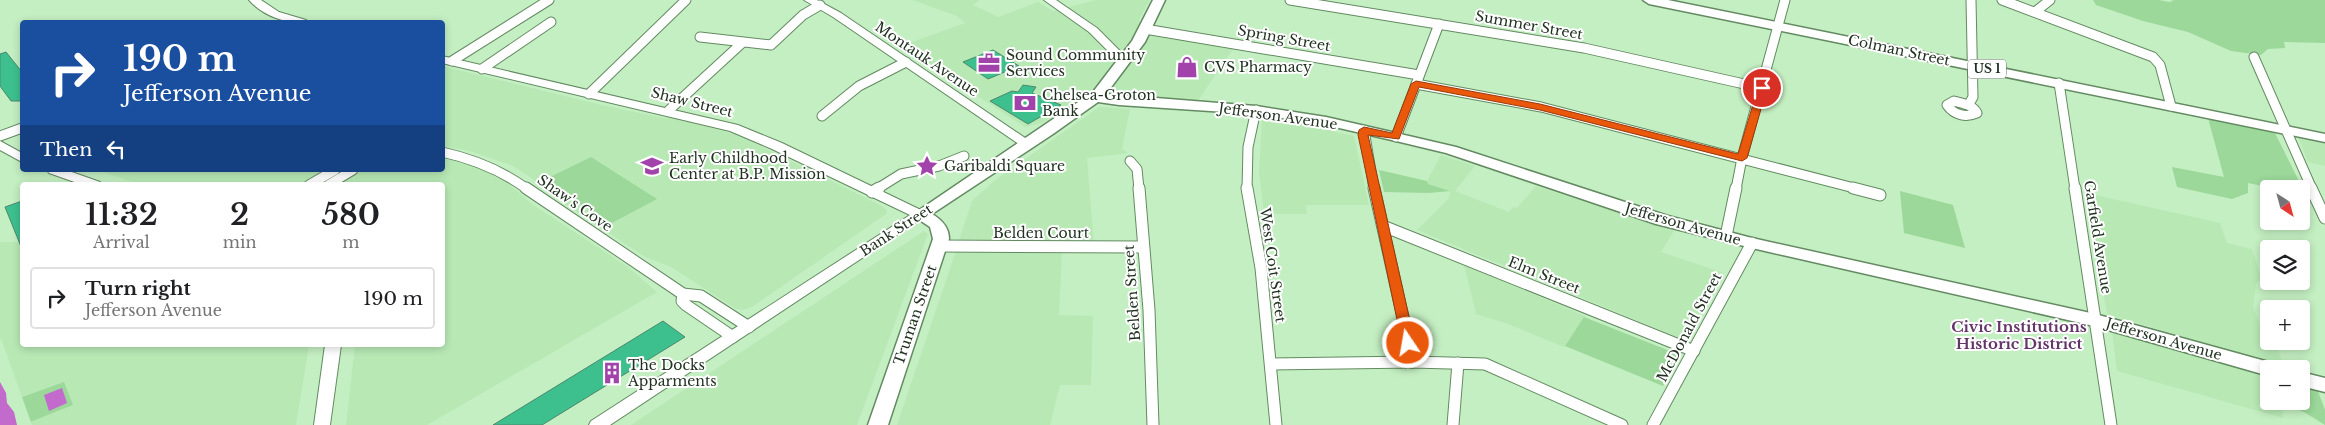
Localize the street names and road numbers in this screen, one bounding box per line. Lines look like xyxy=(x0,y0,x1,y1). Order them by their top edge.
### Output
street label: Summer Street xyxy=(1474,7,1585,43)
street label: Montauk Avenue xyxy=(872,18,982,100)
street label: Spring Street xyxy=(1236,21,1333,55)
street label: Colman Street xyxy=(1847,30,1952,70)
road number: US 1 xyxy=(1968,60,2006,78)
street label: Shaw Street xyxy=(649,83,736,121)
street label: Jefferson Avenue xyxy=(1215,98,1339,133)
street label: Shaw's Cove xyxy=(534,170,616,236)
street label: Garfield Avenue xyxy=(2080,179,2116,295)
street label: Jefferson Avenue xyxy=(1621,198,1743,249)
street label: Bank Street xyxy=(856,200,936,260)
street label: West Coit Street xyxy=(1256,205,1290,324)
street label: Belden Court xyxy=(993,224,1090,242)
street label: Belden Street xyxy=(1120,244,1144,342)
street label: Elm Street xyxy=(1505,252,1583,298)
street label: Truman Street xyxy=(889,262,941,368)
street label: McDonald Street xyxy=(1653,269,1726,385)
street label: Jefferson Avenue xyxy=(2102,313,2224,364)

